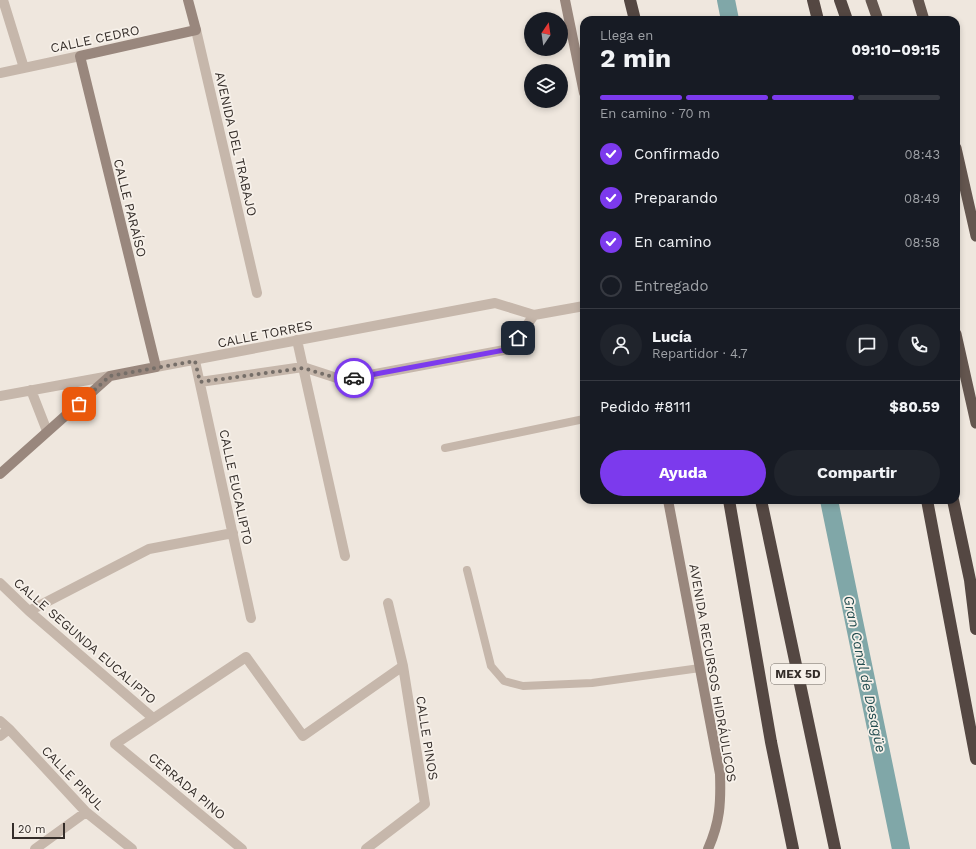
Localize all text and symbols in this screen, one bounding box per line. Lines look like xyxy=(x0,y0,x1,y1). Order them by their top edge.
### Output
north arrow xyxy=(524,12,568,56)
map controls xyxy=(524,12,568,108)
street label: CALLE CEDRO xyxy=(49,22,141,56)
text: Llega en xyxy=(600,28,653,43)
text: 09:10–09:15 xyxy=(851,41,940,59)
text: 2 min xyxy=(600,43,671,73)
button: layers xyxy=(524,64,568,108)
street label: AVENIDA DEL TRABAJO xyxy=(212,70,260,218)
text: En camino · 70 m xyxy=(600,106,710,121)
icon: check xyxy=(600,143,622,165)
text: Confirmado xyxy=(634,145,720,163)
text: 08:43 xyxy=(905,147,940,162)
street label: CALLE PARAÍSO xyxy=(111,157,150,259)
icon: check xyxy=(600,187,622,209)
text: Preparando xyxy=(634,189,718,207)
text: 08:49 xyxy=(904,191,940,206)
icon: check xyxy=(600,231,622,253)
text: En camino xyxy=(634,233,711,251)
text: 08:58 xyxy=(904,235,940,250)
text: Entregado xyxy=(634,277,708,295)
street label: CALLE TORRES xyxy=(216,317,314,351)
pin xyxy=(501,321,535,355)
button: person xyxy=(600,324,642,366)
button: chat xyxy=(846,324,888,366)
button: phone xyxy=(898,324,940,366)
icon: home xyxy=(507,327,529,349)
text: Lucía xyxy=(652,328,692,346)
text: Repartidor · 4.7 xyxy=(652,346,747,361)
courier xyxy=(334,358,374,398)
icon: car xyxy=(343,367,365,389)
pin xyxy=(62,387,96,421)
icon: bag xyxy=(68,393,90,415)
text: Pedido #8111 xyxy=(600,398,691,416)
text: $80.59 xyxy=(889,398,940,416)
street label: CALLE EUCALIPTO xyxy=(216,428,256,546)
button: Ayuda xyxy=(600,450,766,496)
button: Compartir xyxy=(774,450,940,496)
street label: AVENIDA RECURSOS HIDRÁULICOS xyxy=(686,563,741,783)
street label: CALLE SEGUNDA EUCALIPTO xyxy=(11,575,159,707)
water label: Gran Canal de Desagüe xyxy=(841,594,889,754)
road number: MEX 5D xyxy=(771,664,825,684)
street label: CALLE PINOS xyxy=(413,695,441,781)
street label: CALLE PIRUL xyxy=(39,743,107,813)
street label: CERRADA PINO xyxy=(146,749,228,823)
scale bar xyxy=(12,821,65,840)
text: 20 m xyxy=(18,823,46,836)

